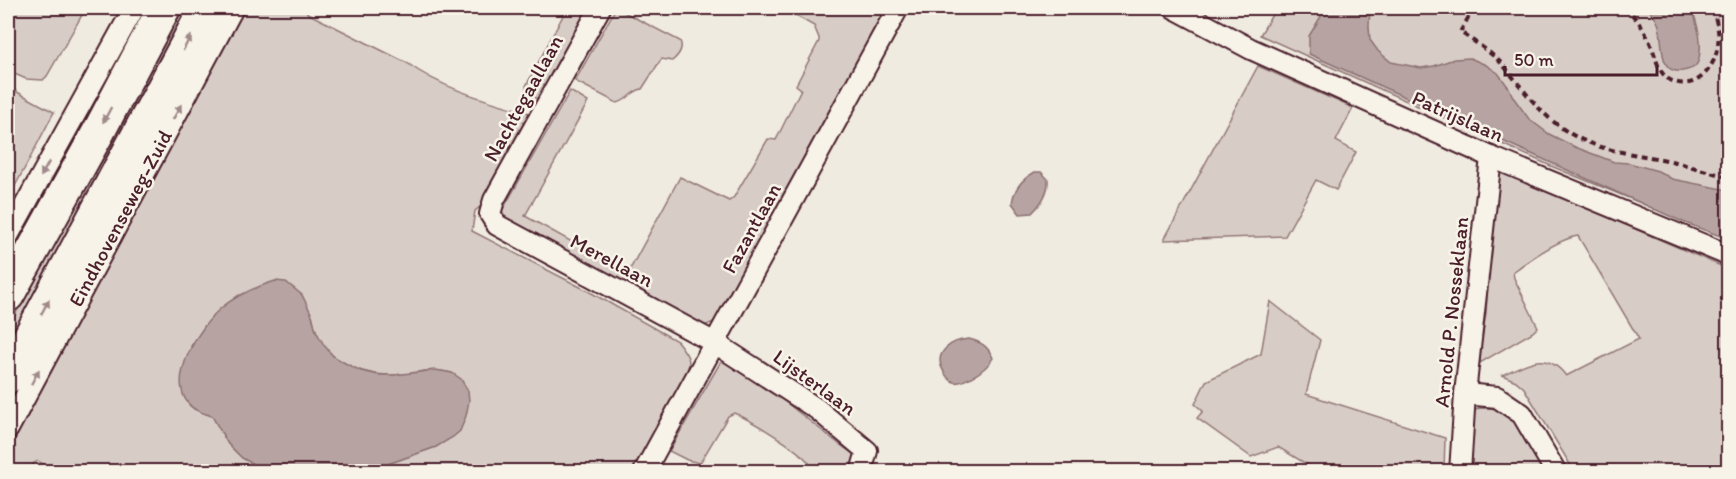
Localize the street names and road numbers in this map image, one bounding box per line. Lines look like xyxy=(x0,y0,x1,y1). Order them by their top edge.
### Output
street label: Nachtegaallaan xyxy=(478,30,568,166)
street label: Patrijslaan xyxy=(1408,85,1508,147)
street label: Eindhovenseweg-Zuid xyxy=(63,125,177,310)
street label: Fazantlaan xyxy=(716,179,786,277)
street label: Arnold P. Nosseklaan xyxy=(1429,216,1473,408)
street label: Merellaan xyxy=(566,228,658,292)
street label: Lijsterlaan xyxy=(769,344,861,420)

